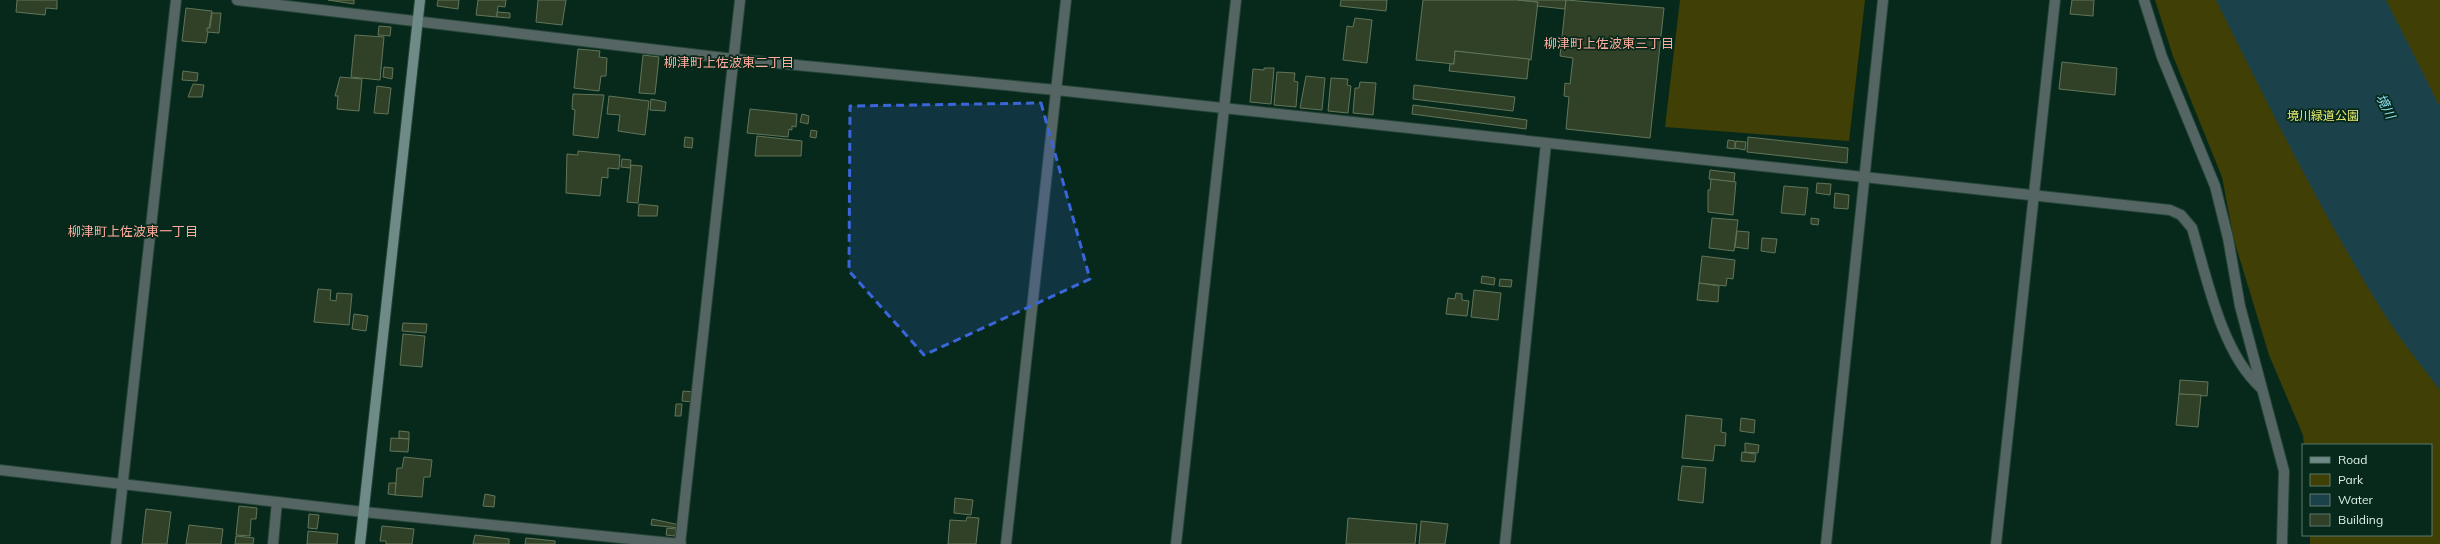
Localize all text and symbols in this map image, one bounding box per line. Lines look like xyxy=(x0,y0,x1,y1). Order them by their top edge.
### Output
district label: 柳津町上佐波東三丁目 xyxy=(1544,35,1674,51)
district label: 柳津町上佐波東二丁目 xyxy=(664,54,794,70)
water label: 境川 xyxy=(2373,91,2400,123)
park label: 境川緑道公園 xyxy=(2287,108,2359,123)
district label: 柳津町上佐波東一丁目 xyxy=(68,223,198,239)
legend xyxy=(2302,444,2432,536)
text: Road xyxy=(2338,452,2367,467)
text: Park xyxy=(2338,472,2364,487)
text: Water xyxy=(2338,492,2374,507)
text: Building xyxy=(2338,512,2383,527)

